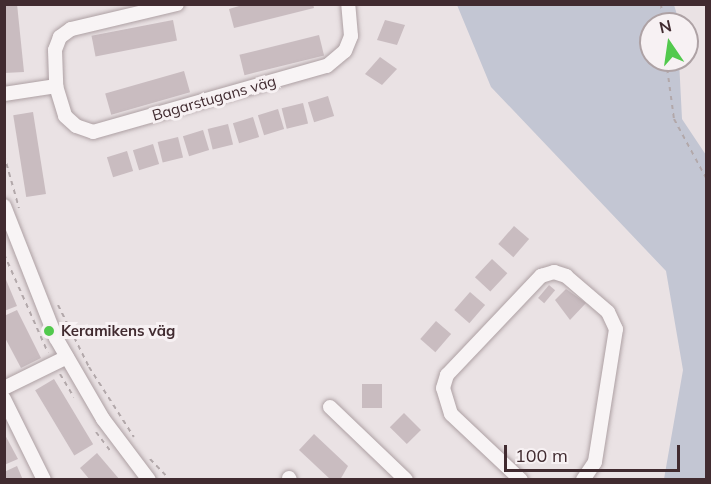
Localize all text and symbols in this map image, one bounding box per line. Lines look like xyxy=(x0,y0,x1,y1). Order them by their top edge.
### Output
north arrow xyxy=(639,12,699,72)
text: N xyxy=(657,15,674,38)
street label: Bagarstugans väg xyxy=(150,72,278,124)
place label: Keramikens väg xyxy=(61,322,175,340)
marker: Keramikens väg xyxy=(42,324,56,338)
scale bar xyxy=(507,433,682,471)
text: 100 m xyxy=(515,444,568,467)

